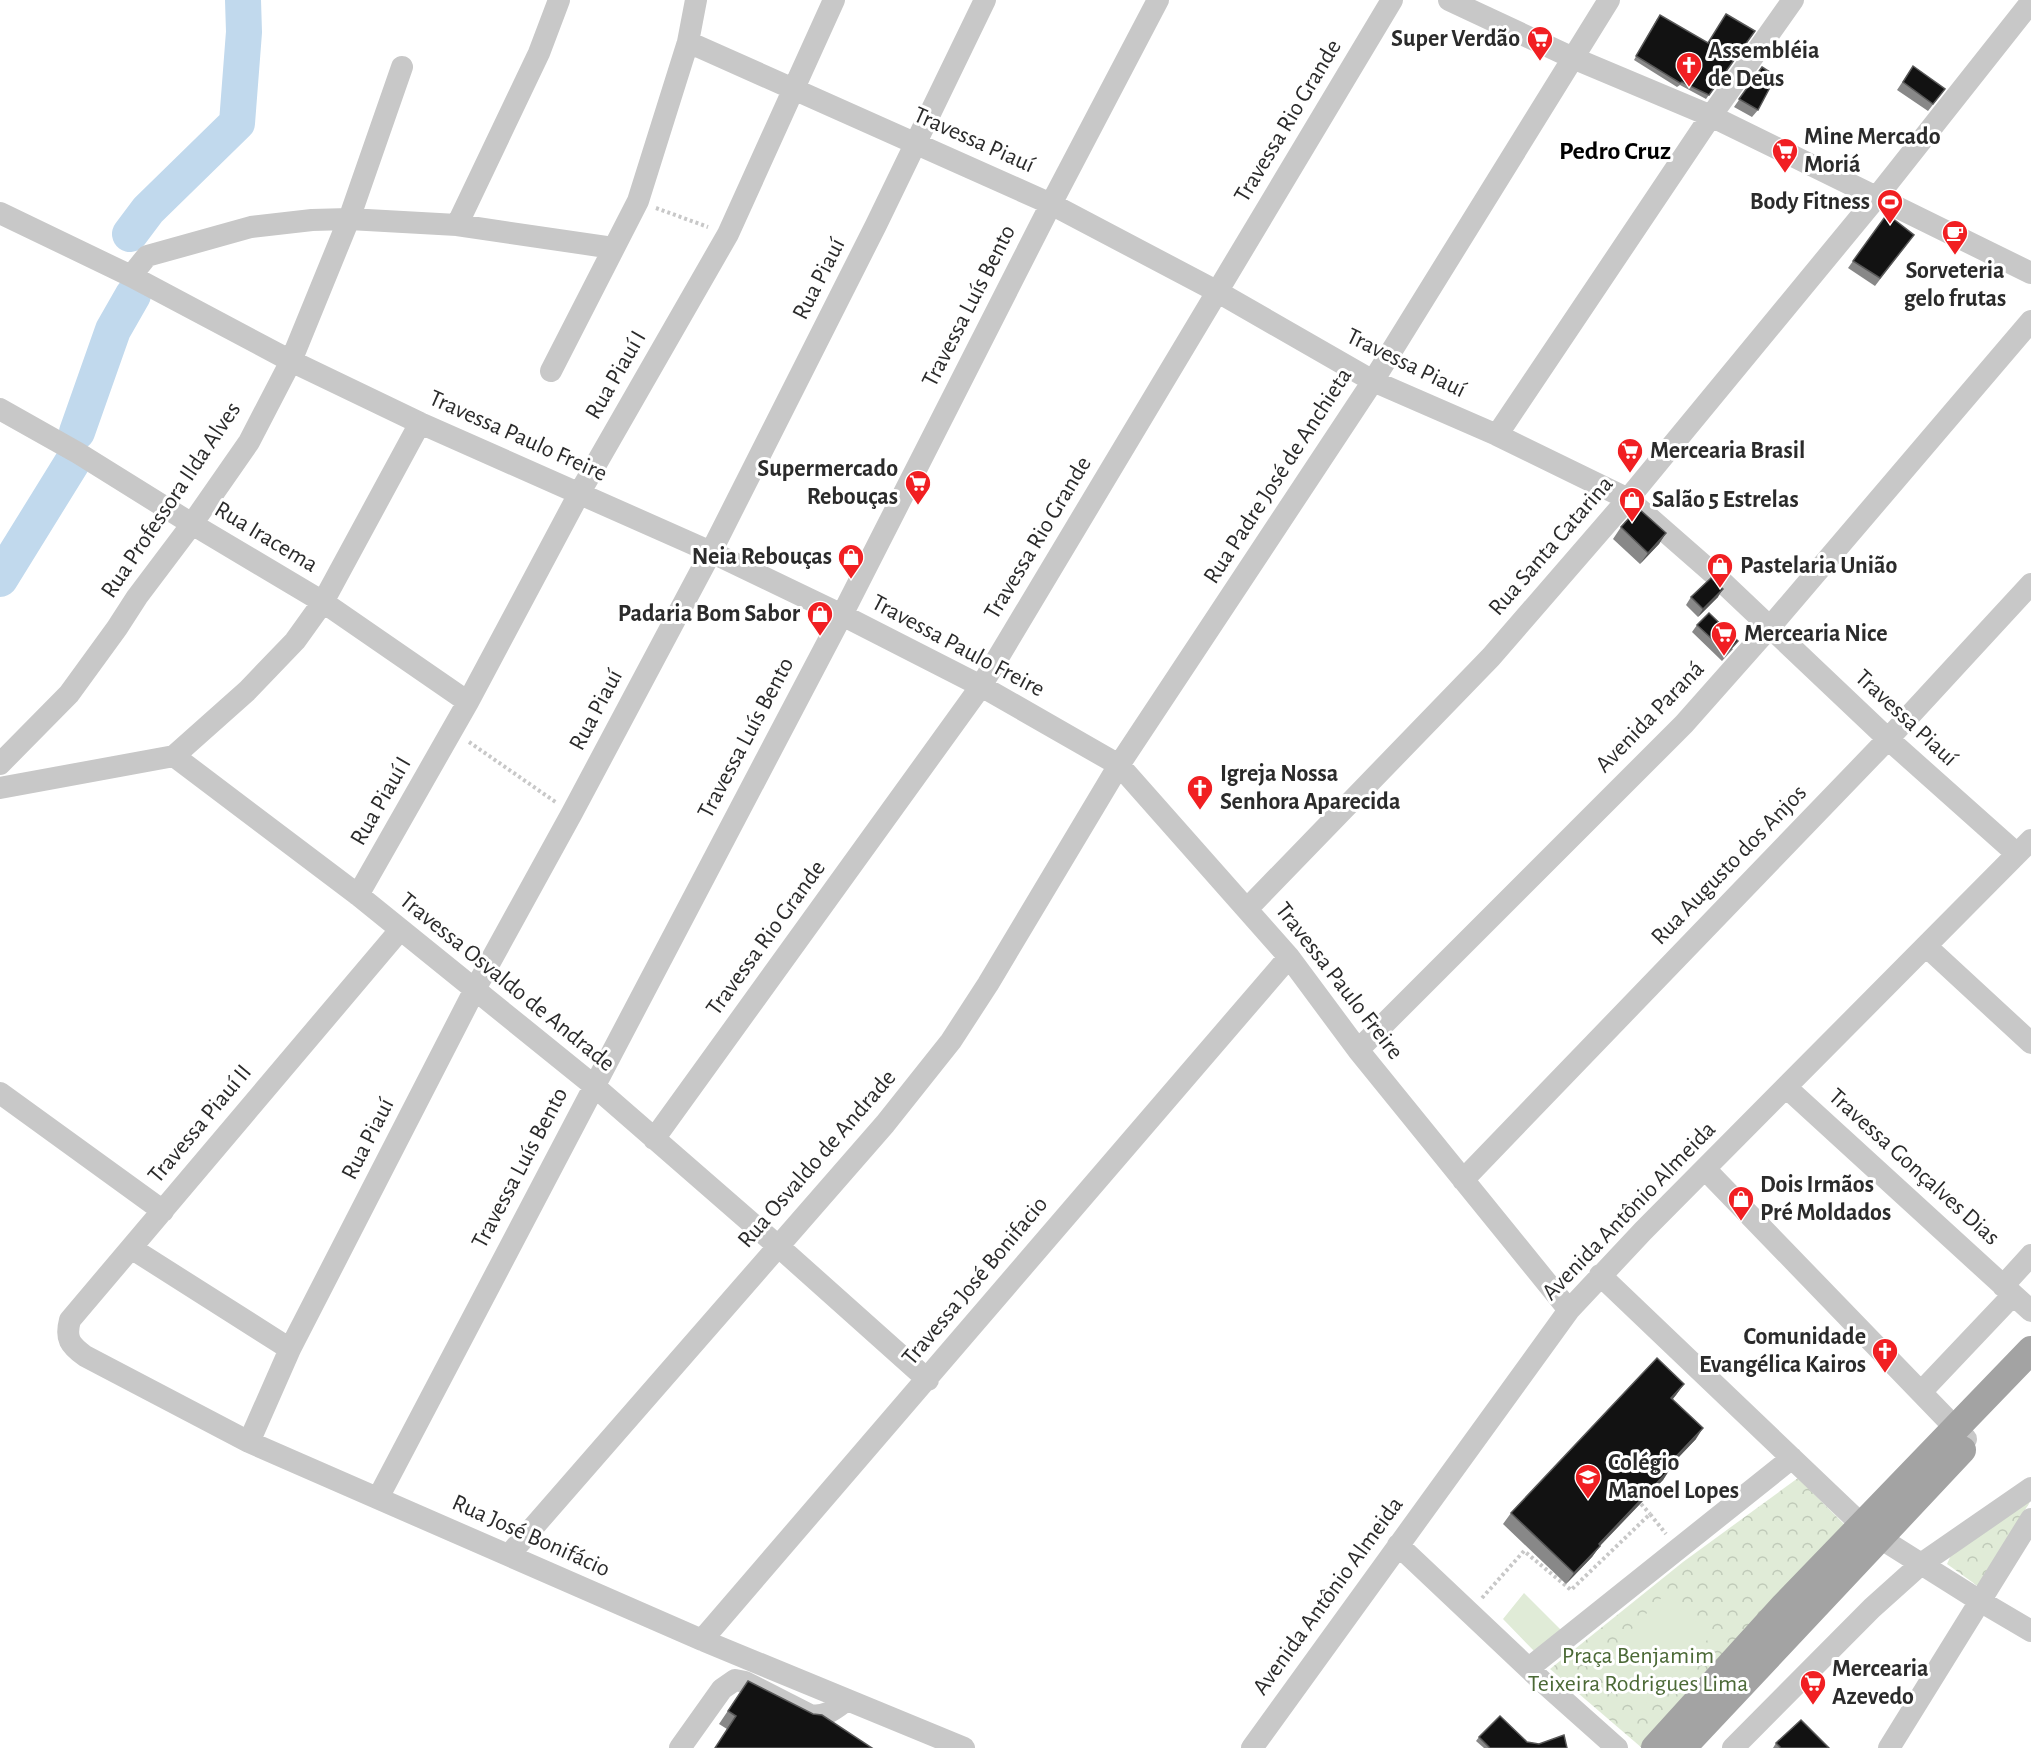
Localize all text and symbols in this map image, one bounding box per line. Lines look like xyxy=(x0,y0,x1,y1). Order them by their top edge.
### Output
supermarket icon: Super Verdão xyxy=(1525,24,1555,62)
place label: Super Verdão xyxy=(1391,27,1520,51)
street label: Travessa Rio Grande xyxy=(1230,35,1346,207)
place label: Assembléia de Deus xyxy=(1708,39,1820,91)
church icon: Assembléia de Deus xyxy=(1674,50,1704,88)
street label: Travessa Piauí xyxy=(910,103,1038,177)
place label: Mine Mercado Moriá xyxy=(1804,125,1941,177)
supermarket icon: Mine Mercado Moriá xyxy=(1770,136,1800,174)
district label: Pedro Cruz xyxy=(1559,138,1671,164)
sports icon: Body Fitness xyxy=(1875,187,1905,225)
place label: Body Fitness xyxy=(1750,190,1870,214)
cafe icon: Sorveteria gelo frutas xyxy=(1940,218,1970,256)
street label: Travessa Luís Bento xyxy=(918,221,1020,391)
street label: Rua Piauí xyxy=(788,234,850,323)
place label: Sorveteria gelo frutas xyxy=(1904,259,2006,311)
street label: Travessa Piauí xyxy=(1342,324,1470,402)
street label: Rua Piauí I xyxy=(581,327,651,423)
street label: Rua Padre José de Anchieta xyxy=(1199,364,1357,588)
street label: Travessa Paulo Freire xyxy=(425,386,611,486)
street label: Rua Professora Ilda Alves xyxy=(97,398,245,602)
supermarket icon: Mercearia Brasil xyxy=(1615,436,1645,474)
place label: Mercearia Brasil xyxy=(1650,439,1805,463)
street label: Travessa Rio Grande xyxy=(980,452,1096,624)
place label: Supermercado Rebouças xyxy=(757,457,898,509)
supermarket icon: Supermercado Rebouças xyxy=(903,468,933,506)
street label: Rua Santa Catarina xyxy=(1484,472,1618,620)
shop icon: Salão 5 Estrelas xyxy=(1617,485,1647,523)
place label: Salão 5 Estrelas xyxy=(1652,488,1799,512)
street label: Rua Iracema xyxy=(210,497,322,577)
shop icon: Neia Rebouças xyxy=(836,542,866,580)
place label: Neia Rebouças xyxy=(692,545,832,569)
shop icon: Pastelaria União xyxy=(1705,551,1735,589)
place label: Pastelaria União xyxy=(1740,554,1898,578)
street label: Travessa Paulo Freire xyxy=(868,590,1048,702)
shop icon: Padaria Bom Sabor xyxy=(805,599,835,637)
place label: Padaria Bom Sabor xyxy=(618,602,801,626)
supermarket icon: Mercearia Nice xyxy=(1709,619,1739,657)
place label: Mercearia Nice xyxy=(1744,622,1888,646)
street label: Travessa Luís Bento xyxy=(694,654,798,822)
street label: Avenida Paraná xyxy=(1591,657,1709,777)
street label: Travessa Piauí xyxy=(1850,665,1962,771)
street label: Rua Piauí xyxy=(565,666,627,754)
street label: Rua Piauí I xyxy=(346,753,416,849)
place label: Igreja Nossa Senhora Aparecida xyxy=(1220,762,1400,814)
church icon: Igreja Nossa Senhora Aparecida xyxy=(1185,773,1215,811)
street label: Rua Augusto dos Anjos xyxy=(1647,781,1811,949)
street label: Travessa Rio Grande xyxy=(702,856,830,1020)
street label: Travessa Osvaldo de Andrade xyxy=(395,888,619,1076)
street label: Travessa Paulo Freire xyxy=(1270,898,1408,1064)
street label: Travessa Piauí II xyxy=(144,1060,256,1188)
street label: Rua Osvaldo de Andrade xyxy=(733,1065,901,1253)
street label: Travessa Luís Bento xyxy=(468,1084,572,1252)
street label: Travessa Gonçalves Dias xyxy=(1824,1084,2004,1250)
street label: Rua Piauí xyxy=(337,1094,399,1183)
street label: Avenida Antônio Almeida xyxy=(1538,1117,1720,1305)
place label: Dois Irmãos Pré Moldados xyxy=(1760,1173,1891,1225)
shop icon: Dois Irmãos Pré Moldados xyxy=(1726,1184,1756,1222)
street label: Travessa José Bonifacio xyxy=(898,1192,1052,1370)
place label: Comunidade Evangélica Kairos xyxy=(1699,1325,1866,1377)
church icon: Comunidade Evangélica Kairos xyxy=(1870,1336,1900,1374)
place label: Colégio Manoel Lopes xyxy=(1608,1451,1739,1503)
school or university icon: Colégio Manoel Lopes xyxy=(1573,1462,1603,1500)
street label: Rua José Bonifácio xyxy=(448,1490,614,1582)
street label: Avenida Antônio Almeida xyxy=(1248,1493,1408,1699)
park label: Praça Benjamim Teixeira Rodrigues Lima xyxy=(1528,1644,1748,1696)
place label: Mercearia Azevedo xyxy=(1832,1657,1929,1709)
supermarket icon: Mercearia Azevedo xyxy=(1798,1668,1828,1706)

